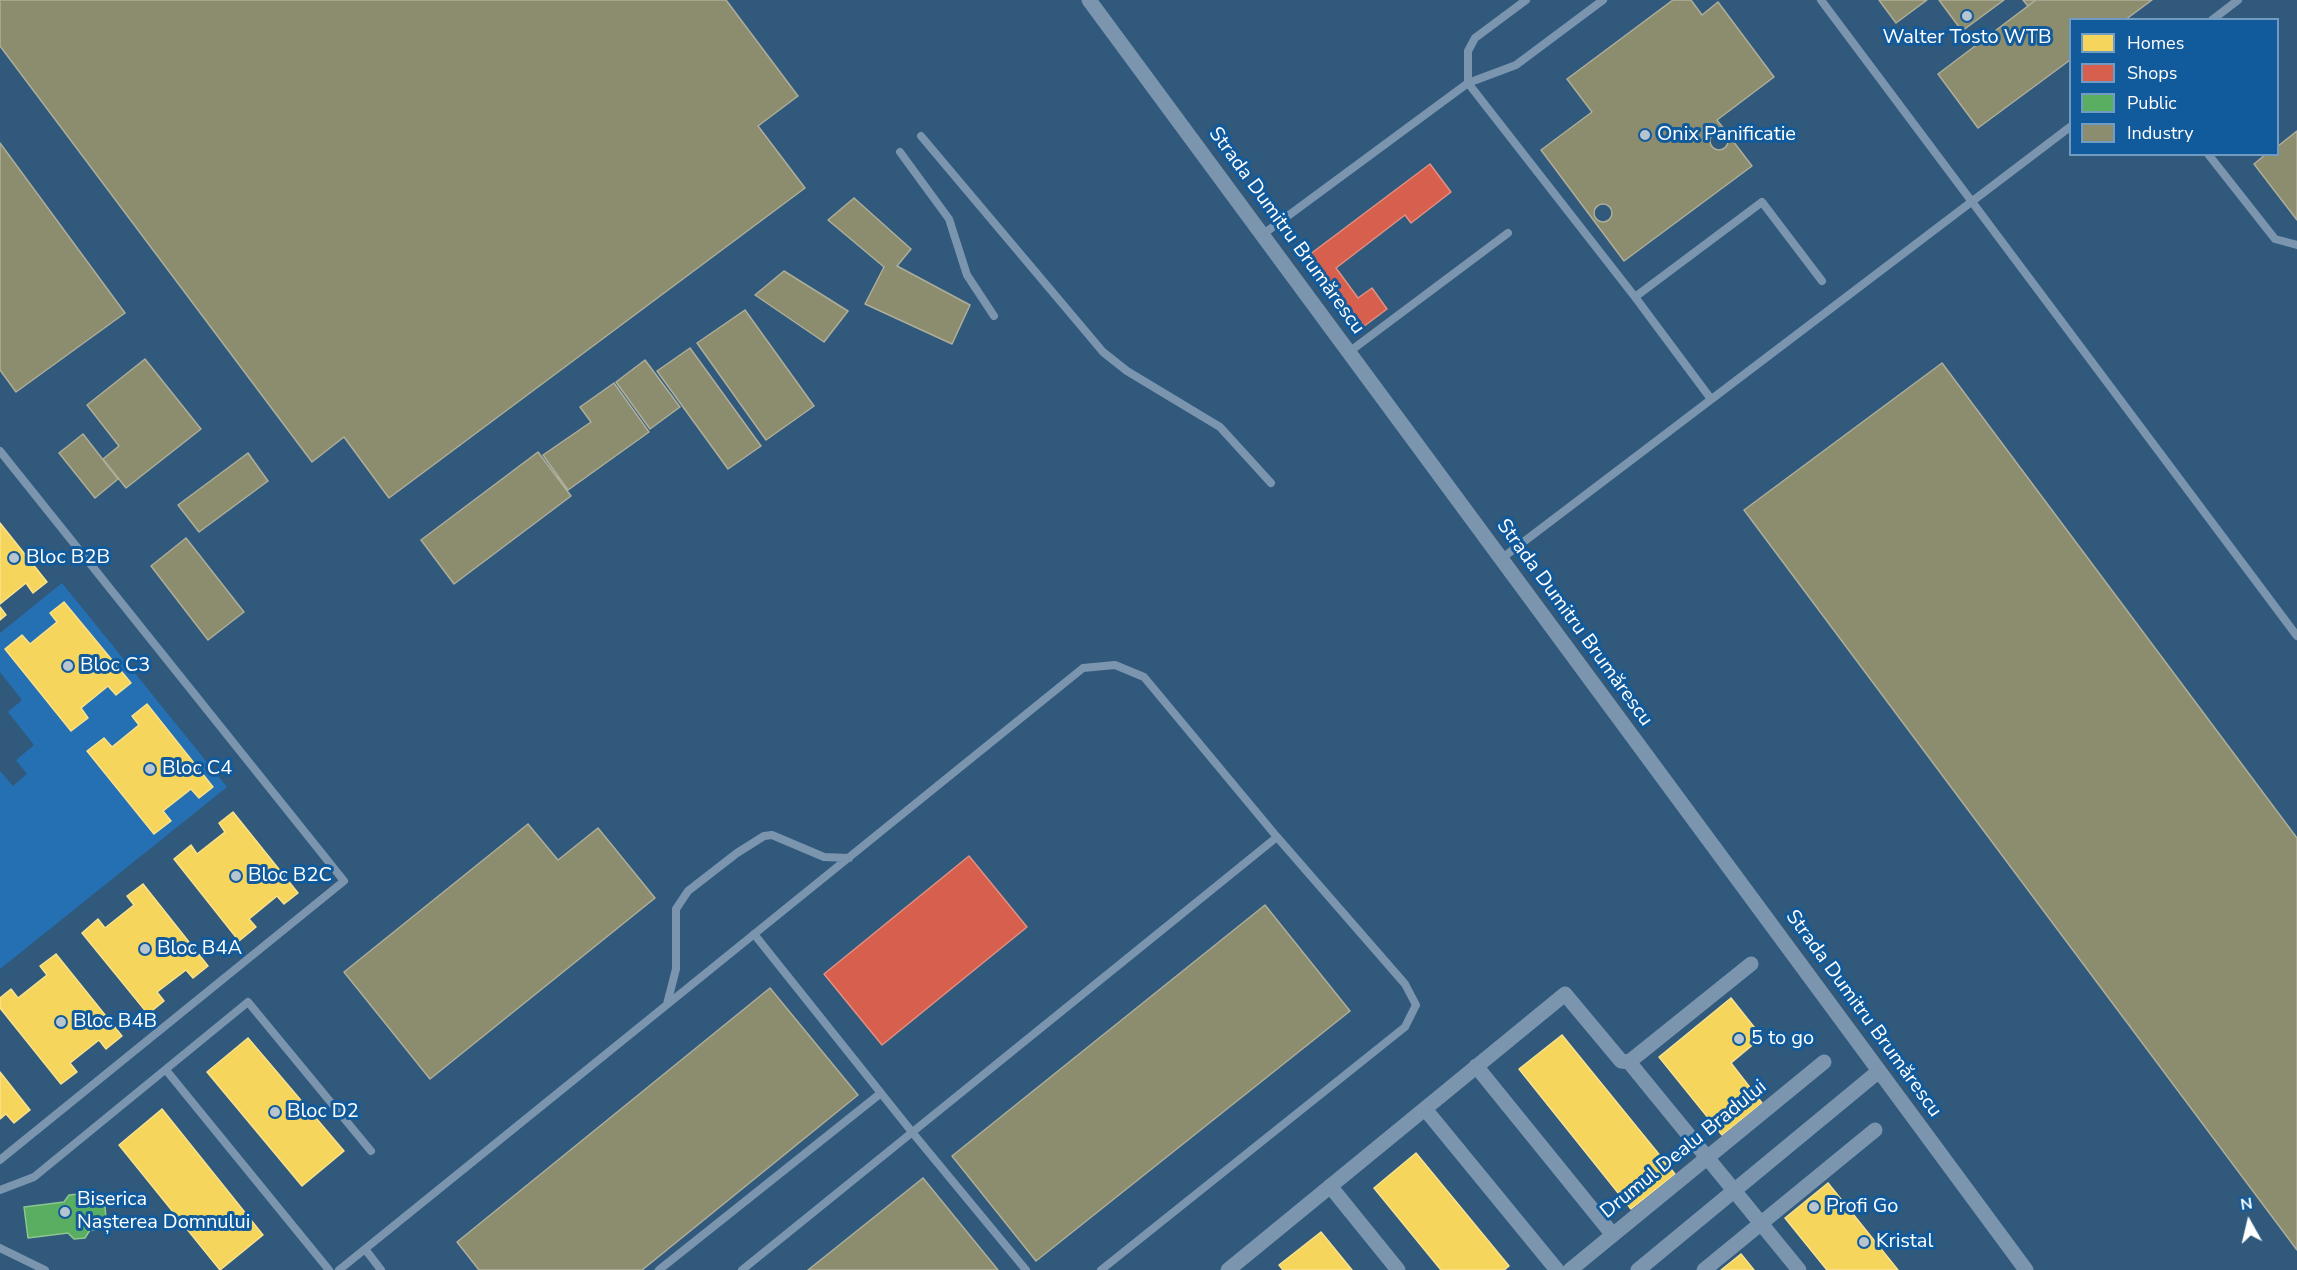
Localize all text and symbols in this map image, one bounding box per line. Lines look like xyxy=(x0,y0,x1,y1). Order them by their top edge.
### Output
marker: Walter Tosto WTB xyxy=(1960,9,1974,23)
legend xyxy=(2069,18,2279,156)
place label: Walter Tosto WTB xyxy=(1882,26,2052,50)
text: Homes xyxy=(2127,31,2184,55)
text: Shops xyxy=(2127,61,2177,85)
text: Public xyxy=(2127,91,2177,115)
text: Industry xyxy=(2127,121,2194,145)
street label: Strada Dumitru Brumărescu xyxy=(1203,123,1369,339)
place label: Onix Panificatie xyxy=(1657,123,1796,147)
marker: Onix Panificatie xyxy=(1638,128,1652,142)
street label: Strada Dumitru Brumărescu xyxy=(1491,515,1657,731)
place label: Bloc B2B xyxy=(26,546,110,570)
marker: Bloc B2B xyxy=(7,551,21,565)
place label: Bloc C3 xyxy=(80,654,150,678)
marker: Bloc C3 xyxy=(61,659,75,673)
place label: Bloc C4 xyxy=(162,757,232,781)
marker: Bloc C4 xyxy=(143,762,157,776)
place label: Bloc B2C xyxy=(248,864,332,888)
marker: Bloc B2C xyxy=(229,869,243,883)
street label: Strada Dumitru Brumărescu xyxy=(1780,906,1946,1122)
place label: Bloc B4A xyxy=(157,937,242,961)
marker: Bloc B4A xyxy=(138,942,152,956)
place label: Bloc B4B xyxy=(73,1010,157,1034)
marker: Bloc B4B xyxy=(54,1015,68,1029)
place label: 5 to go xyxy=(1751,1027,1814,1051)
marker: 5 to go xyxy=(1732,1032,1746,1046)
street label: Drumul Dealu Bradului xyxy=(1596,1076,1772,1224)
place label: Bloc D2 xyxy=(287,1100,359,1124)
marker: Bloc D2 xyxy=(268,1105,282,1119)
place label: Biserica Nașterea Domnului xyxy=(77,1188,250,1235)
north arrow xyxy=(2219,1192,2279,1252)
text: N xyxy=(2239,1192,2254,1216)
place label: Profi Go xyxy=(1826,1195,1898,1219)
marker: Profi Go xyxy=(1807,1200,1821,1214)
marker: Biserica Nașterea Domnului xyxy=(58,1205,72,1219)
place label: Kristal xyxy=(1876,1230,1933,1254)
marker: Kristal xyxy=(1857,1235,1871,1249)

